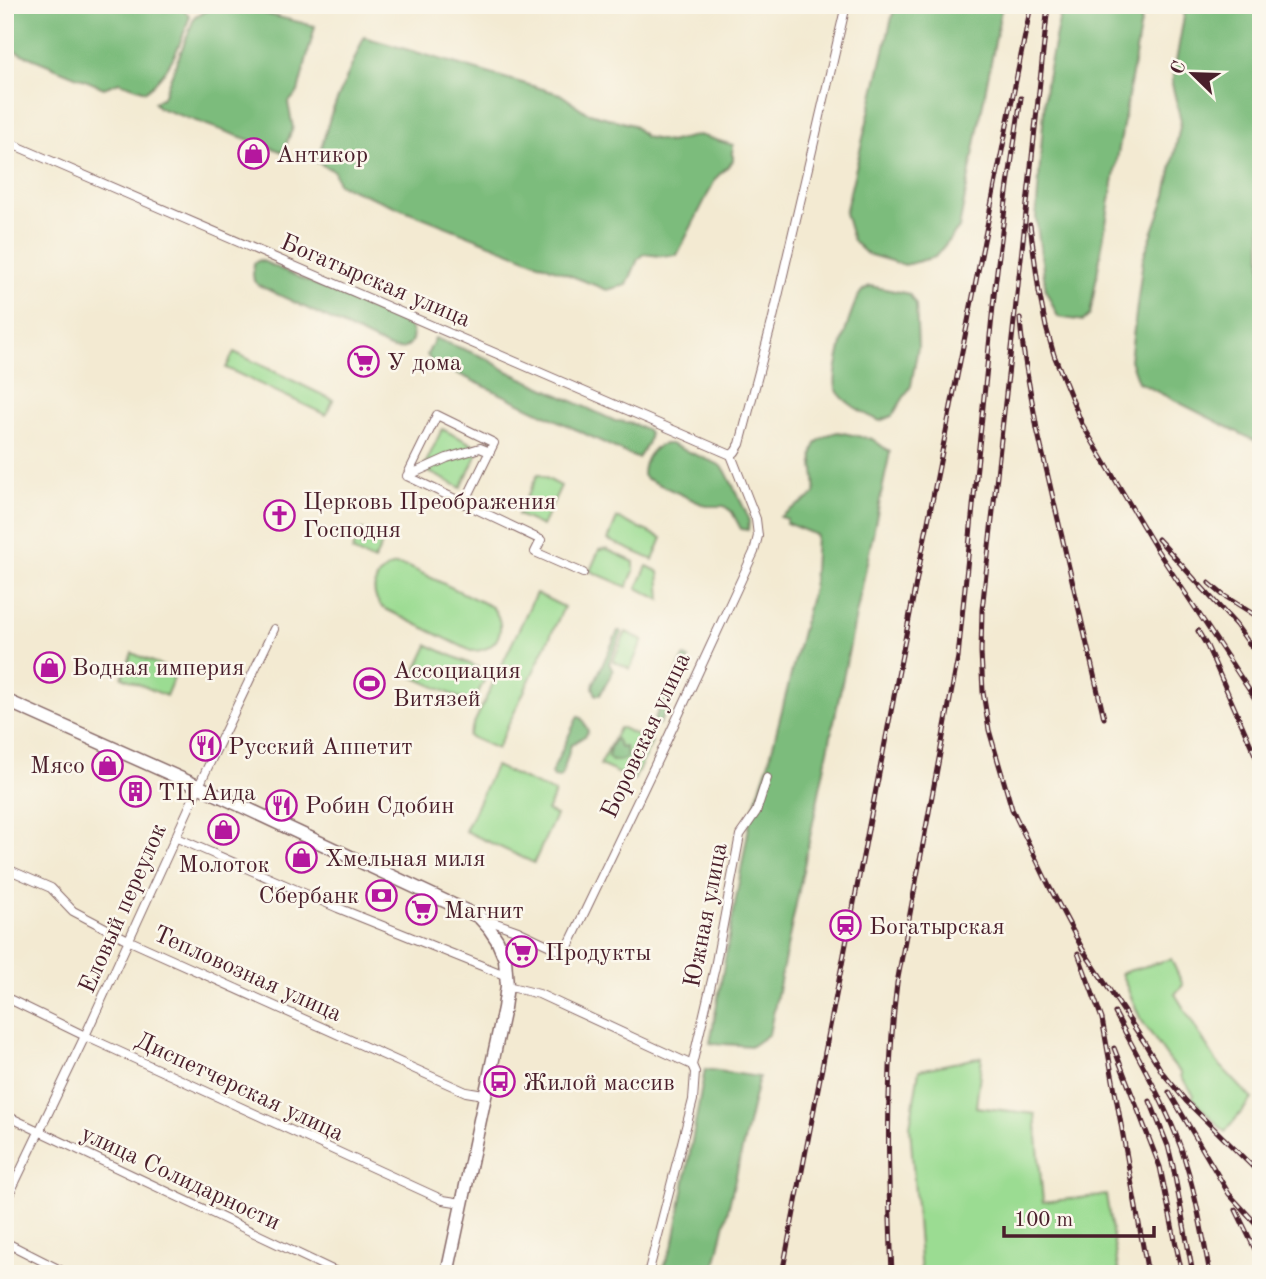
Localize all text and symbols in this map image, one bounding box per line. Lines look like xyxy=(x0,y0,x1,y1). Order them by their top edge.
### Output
north arrow xyxy=(1158,38,1228,108)
text: С xyxy=(1168,59,1191,78)
shop icon: Антикор xyxy=(236,137,270,171)
place label: Антикор xyxy=(276,144,368,168)
street label: Богатырская улица xyxy=(277,231,474,333)
supermarket icon: У дома xyxy=(347,345,381,379)
place label: У дома xyxy=(387,352,462,376)
place label: Церковь Преображения Господня xyxy=(303,491,556,543)
church icon: Церковь Преображения Господня xyxy=(263,498,297,532)
street label: Боровская улица xyxy=(598,649,696,822)
shop icon: Водная империя xyxy=(32,650,66,684)
place label: Водная империя xyxy=(72,657,245,681)
place label: Ассоциация Витязей xyxy=(393,660,521,712)
sports icon: Ассоциация Витязей xyxy=(353,667,387,701)
restaurant icon: Русский Аппетит xyxy=(188,729,222,763)
place label: Русский Аппетит xyxy=(228,736,413,760)
shop icon: Мясо xyxy=(91,748,125,782)
place label: Мясо xyxy=(30,755,85,779)
building icon: ТЦ Аида xyxy=(118,775,152,809)
place label: ТЦ Аида xyxy=(158,782,256,806)
restaurant icon: Робин Сдобин xyxy=(265,788,299,822)
place label: Робин Сдобин xyxy=(305,795,454,819)
shop icon: Молоток xyxy=(207,813,241,847)
street label: Еловый переулок xyxy=(76,821,172,997)
shop icon: Хмельная миля xyxy=(285,841,319,875)
street label: Южная улица xyxy=(681,841,733,990)
place label: Хмельная миля xyxy=(325,848,485,872)
place label: Молоток xyxy=(178,854,270,878)
bank icon: Сбербанк xyxy=(365,878,399,912)
place label: Сбербанк xyxy=(259,885,359,909)
supermarket icon: Магнит xyxy=(404,893,438,927)
place label: Магнит xyxy=(444,900,524,924)
station icon: Богатырская xyxy=(829,909,863,943)
place label: Богатырская xyxy=(869,916,1005,940)
street label: Тепловозная улица xyxy=(150,923,345,1027)
supermarket icon: Продукты xyxy=(505,935,539,969)
place label: Продукты xyxy=(545,942,651,966)
street label: Диспетчерская улица xyxy=(131,1029,347,1147)
bus stop icon: Жилой массив xyxy=(483,1065,517,1099)
place label: Жилой массив xyxy=(523,1072,675,1096)
street label: улица Солидарности xyxy=(77,1122,284,1236)
scale bar xyxy=(1004,1195,1154,1239)
text: 100 m xyxy=(1014,1210,1073,1231)

